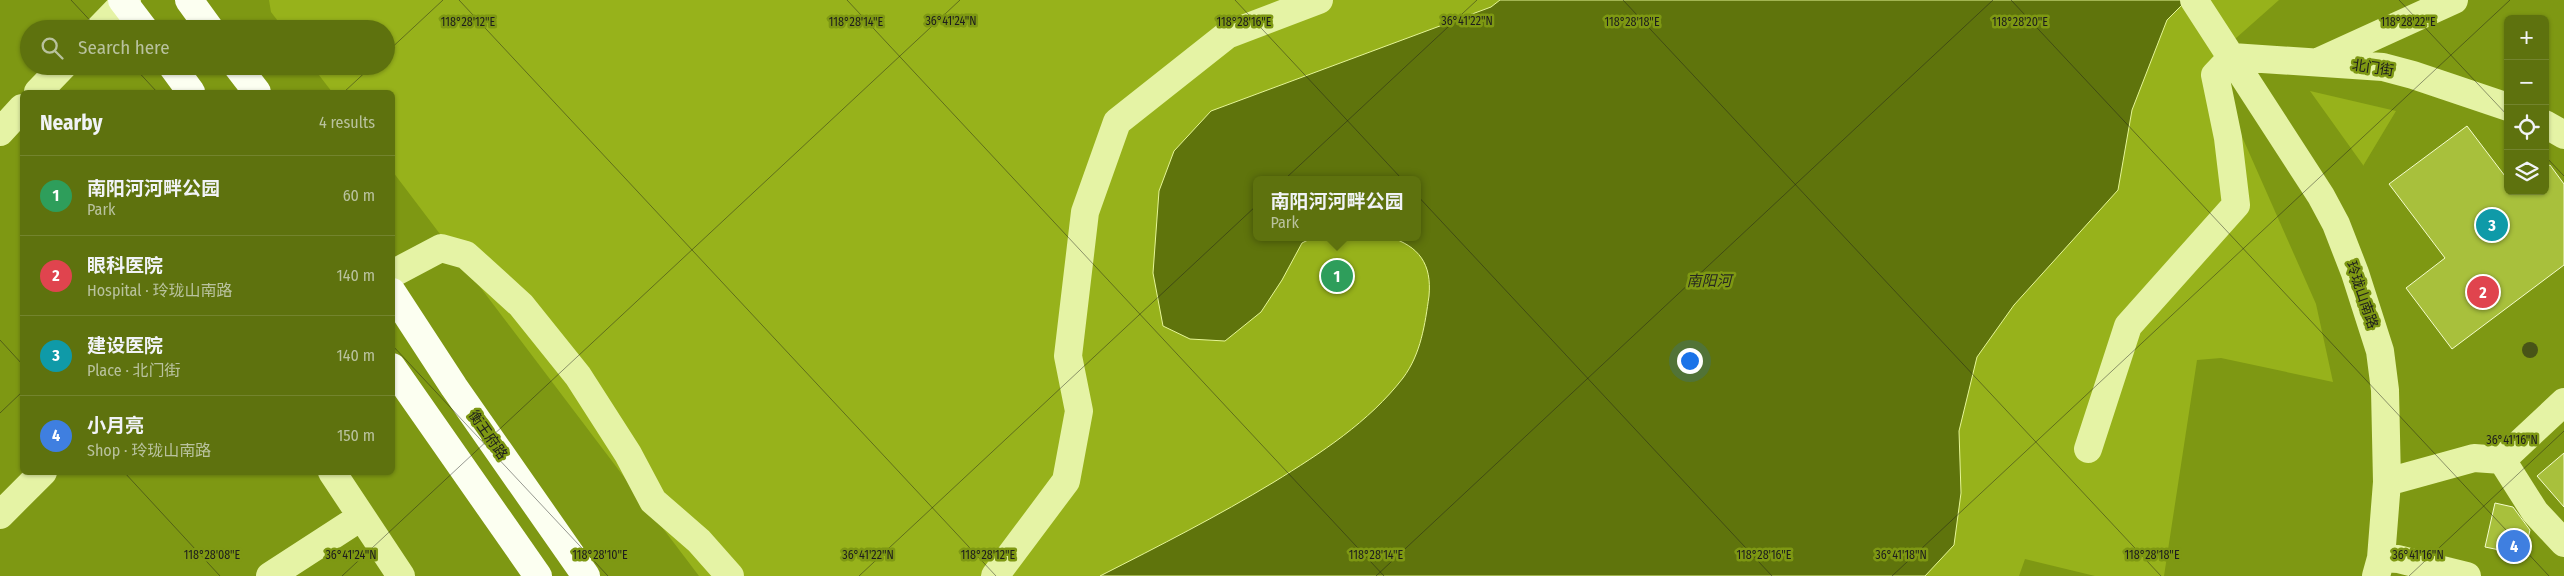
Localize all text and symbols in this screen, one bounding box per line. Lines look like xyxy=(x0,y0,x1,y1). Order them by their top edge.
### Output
text: 36°41'24"N xyxy=(925,14,977,28)
text: 36°41'22"N xyxy=(1441,14,1493,28)
text: 118°28'12"E xyxy=(441,15,496,29)
text: 118°28'14"E xyxy=(829,15,884,29)
text: 118°28'16"E xyxy=(1217,15,1272,29)
text: 118°28'18"E xyxy=(1604,15,1660,29)
text: 118°28'20"E xyxy=(1992,15,2048,29)
text: 118°28'22"E xyxy=(2380,15,2436,29)
map controls xyxy=(2504,15,2549,195)
button: + xyxy=(2504,15,2549,60)
search box xyxy=(20,20,395,75)
icon: search xyxy=(38,34,66,62)
text: Search here xyxy=(78,36,170,59)
street label: 北门街 xyxy=(2351,57,2395,79)
button: − xyxy=(2504,60,2549,105)
button: locate xyxy=(2504,105,2549,150)
text: Nearby xyxy=(40,110,102,136)
text: 4 results xyxy=(319,113,375,132)
button: layers xyxy=(2504,150,2549,195)
popup xyxy=(1253,176,1421,241)
text: 南阳河河畔公园 xyxy=(87,177,220,200)
text: 1 xyxy=(53,186,59,205)
text: 60 m xyxy=(343,186,375,205)
text: 南阳河河畔公园 xyxy=(1270,190,1404,213)
text: Park xyxy=(87,200,115,219)
pin: 3 xyxy=(2476,206,2508,244)
text: Park xyxy=(1270,213,1299,232)
text: 眼科医院 xyxy=(87,254,163,277)
pin: 1 xyxy=(1321,257,1353,295)
street label: 玲珑山南路 xyxy=(2343,259,2381,331)
text: 2 xyxy=(52,266,60,285)
text: 140 m xyxy=(337,266,375,285)
water label: 南阳河 xyxy=(1686,272,1734,290)
pin: 2 xyxy=(2467,273,2499,311)
text: Hospital · 玲珑山南路 xyxy=(87,281,232,300)
text: 建设医院 xyxy=(87,334,163,357)
text: 3 xyxy=(52,346,60,365)
text: 140 m xyxy=(337,346,375,365)
your location xyxy=(1677,348,1703,374)
text: Place · 北门街 xyxy=(87,361,181,380)
street label: 衡王府路 xyxy=(465,407,511,463)
text: 小月亮 xyxy=(87,414,144,437)
text: 4 xyxy=(52,426,60,445)
text: 150 m xyxy=(337,426,375,445)
text: 36°41'16"N xyxy=(2486,433,2538,447)
text: Shop · 玲珑山南路 xyxy=(87,441,211,460)
pin: 4 xyxy=(2498,527,2530,565)
text: 118°28'08"E xyxy=(184,548,241,562)
text: 36°41'24"N xyxy=(325,548,377,562)
text: 118°28'10"E xyxy=(572,548,628,562)
text: 36°41'22"N xyxy=(842,548,894,562)
text: 118°28'12"E xyxy=(961,548,1016,562)
text: 118°28'14"E xyxy=(1349,548,1404,562)
text: 118°28'16"E xyxy=(1737,548,1792,562)
text: 36°41'18"N xyxy=(1875,548,1927,562)
text: 118°28'18"E xyxy=(2124,548,2180,562)
text: 36°41'16"N xyxy=(2392,548,2444,562)

